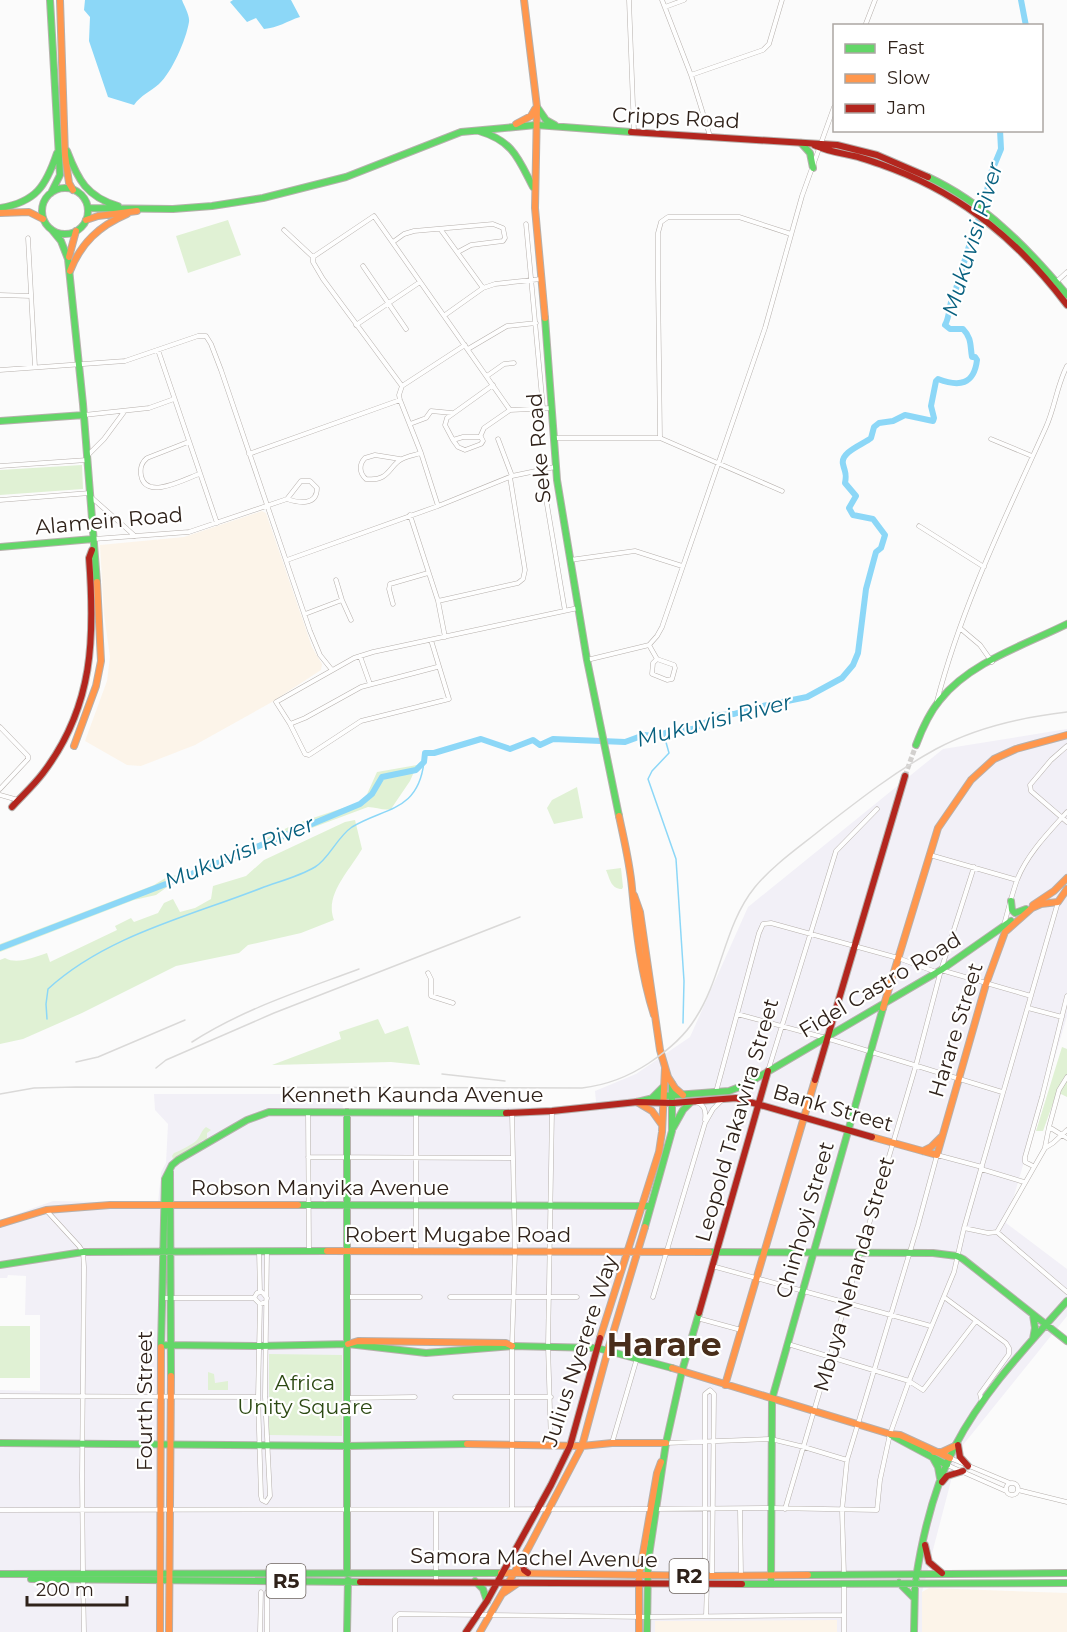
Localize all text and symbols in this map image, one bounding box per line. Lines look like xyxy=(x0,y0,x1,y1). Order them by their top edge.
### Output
legend xyxy=(833,24,1043,132)
text: Fast xyxy=(887,37,925,59)
text: Slow xyxy=(887,67,930,89)
text: Jam xyxy=(886,97,926,119)
street label: Cripps Road xyxy=(611,102,741,133)
water label: Mukuvisi River xyxy=(936,158,1009,319)
street label: Seke Road xyxy=(521,392,556,504)
street label: Alamein Road xyxy=(34,502,184,539)
water label: Mukuvisi River xyxy=(634,688,796,753)
water label: Mukuvisi River xyxy=(160,810,319,895)
street label: Fidel Castro Road xyxy=(794,926,965,1043)
street label: Harare Street xyxy=(923,960,988,1100)
street label: Leopold Takawira Street xyxy=(690,995,783,1245)
street label: Bank Street xyxy=(770,1078,896,1137)
street label: Kenneth Kaunda Avenue xyxy=(280,1082,544,1107)
street label: Chinhoyi Street xyxy=(770,1139,839,1301)
street label: Mbuya Nehanda Street xyxy=(808,1153,899,1394)
street label: Robson Manyika Avenue xyxy=(191,1175,449,1200)
street label: Robert Mugabe Road xyxy=(345,1222,571,1247)
street label: Julius Nyerere Way xyxy=(537,1252,622,1450)
district label: Harare xyxy=(606,1324,722,1364)
street label: Fourth Street xyxy=(132,1331,157,1471)
park label: Africa Unity Square xyxy=(237,1370,373,1419)
street label: Samora Machel Avenue xyxy=(410,1543,658,1572)
road number: R2 xyxy=(670,1559,708,1593)
road number: R5 xyxy=(266,1564,306,1598)
scale bar xyxy=(27,1569,128,1607)
text: 200 m xyxy=(36,1579,94,1601)

